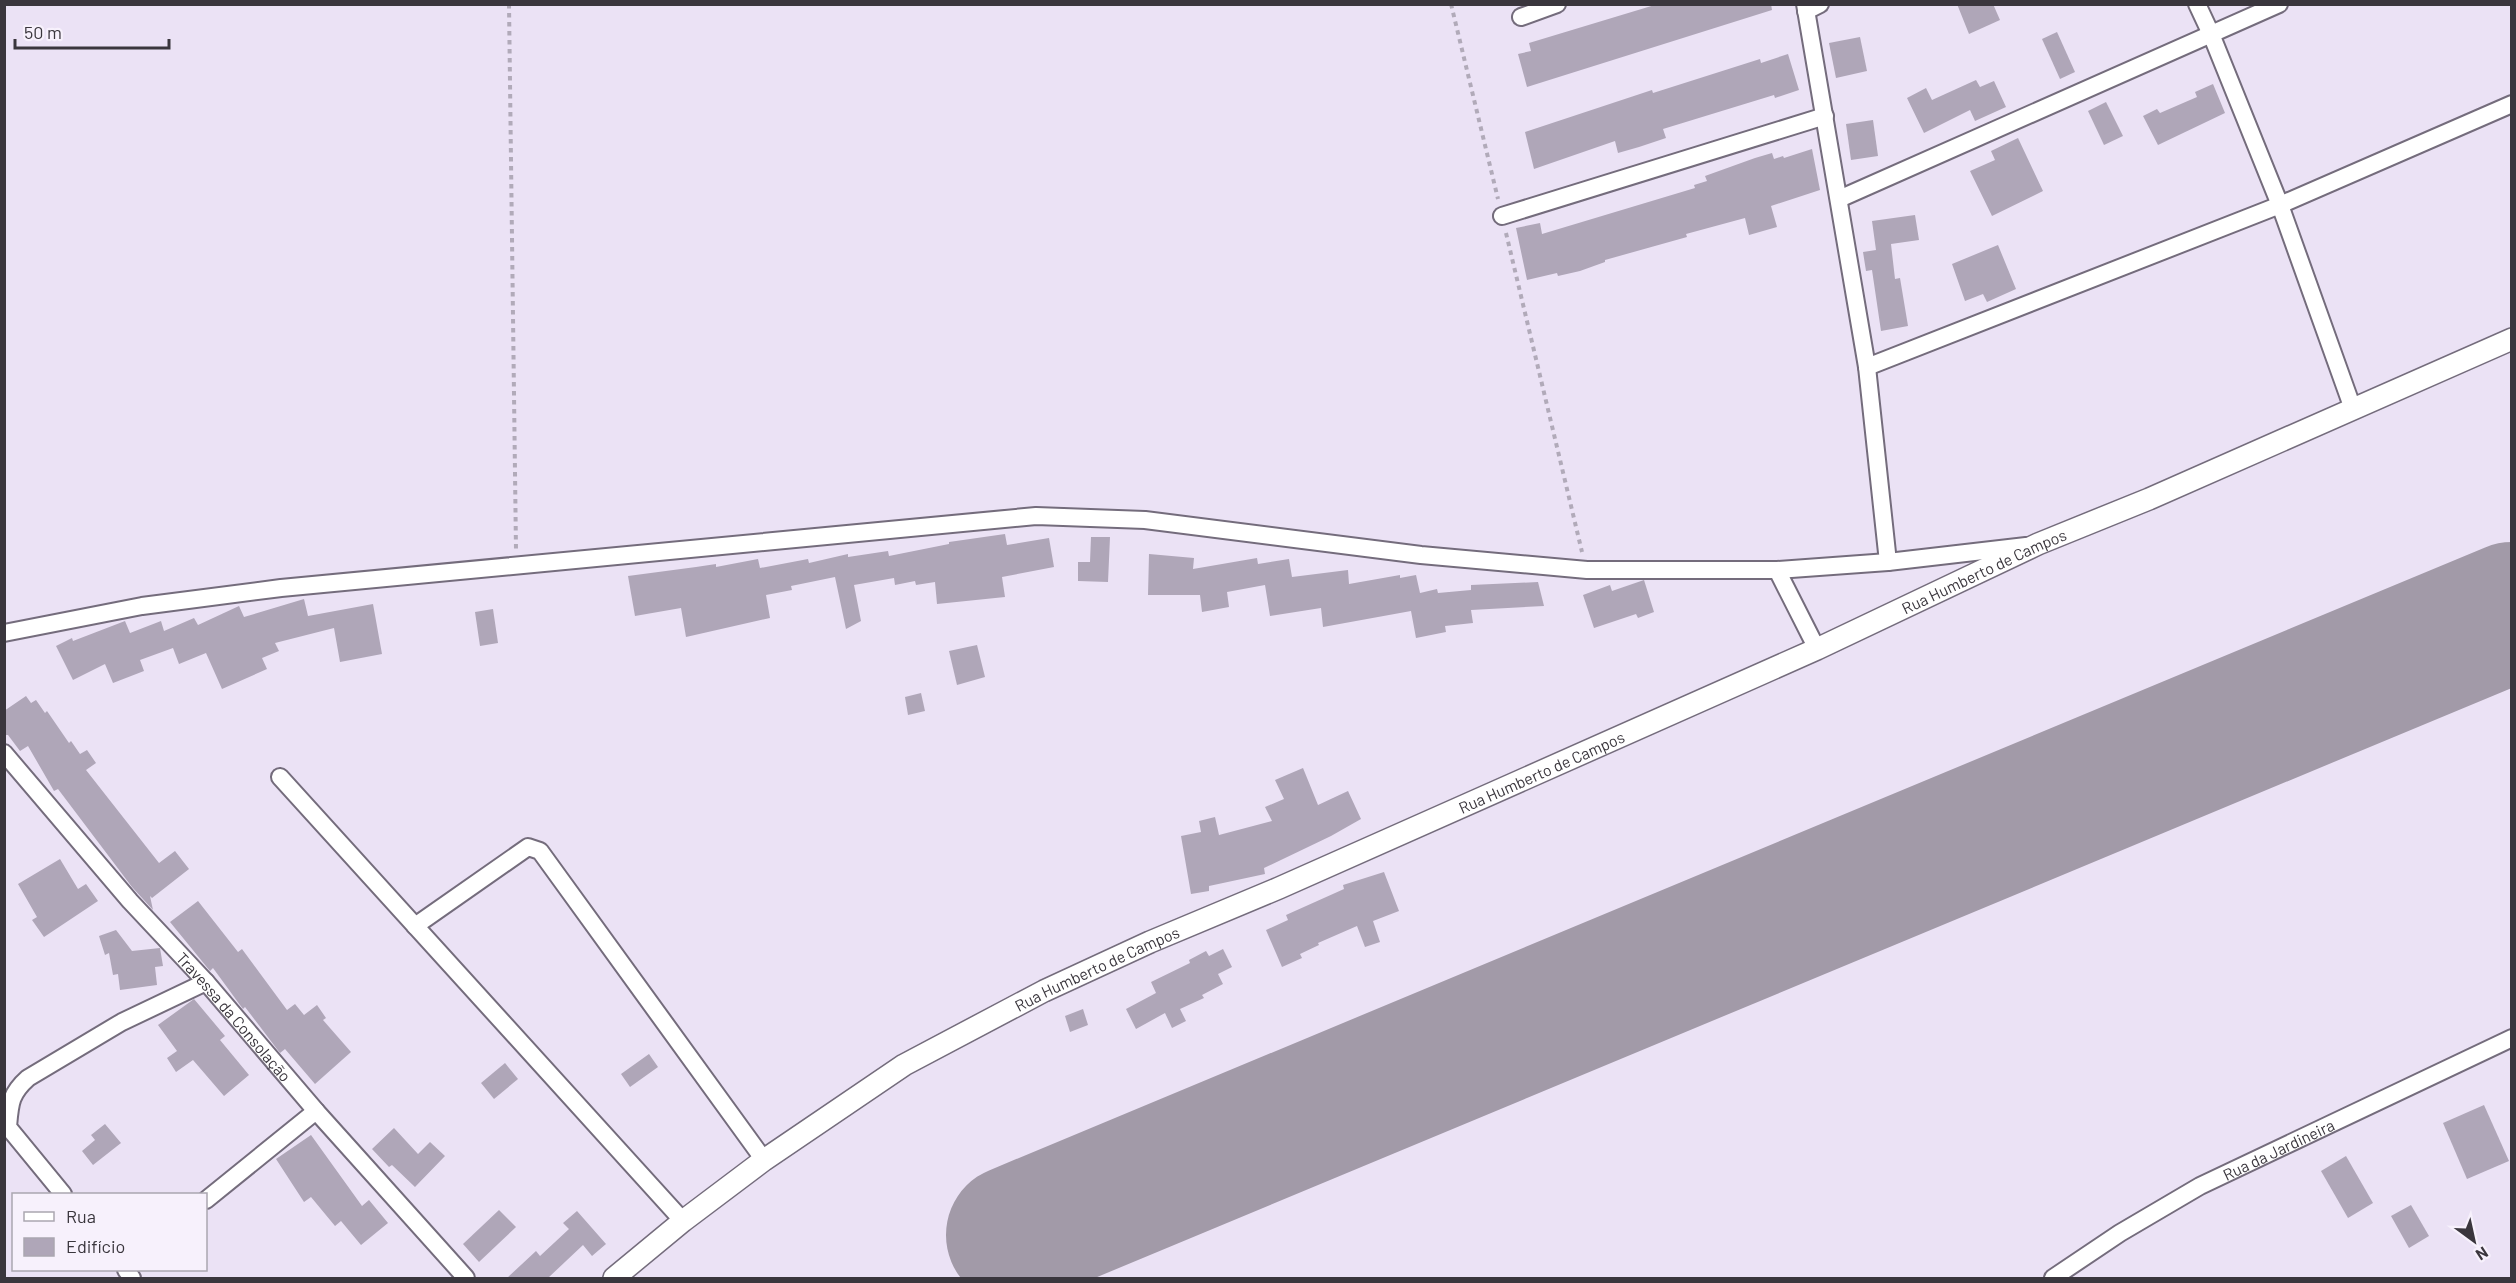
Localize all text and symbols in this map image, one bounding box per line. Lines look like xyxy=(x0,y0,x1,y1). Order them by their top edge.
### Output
scale bar xyxy=(15,12,170,50)
text: 50 m xyxy=(24,21,62,43)
street label: Rua Humberto de Campos xyxy=(1898,524,2069,617)
street label: Rua Humberto de Campos xyxy=(1455,726,1627,817)
street label: Rua Humberto de Campos xyxy=(1011,921,1182,1014)
street label: Travessa da Consolação xyxy=(173,948,296,1085)
street label: Rua da Jardineira xyxy=(2219,1114,2337,1183)
legend xyxy=(12,1193,207,1271)
text: Rua xyxy=(66,1205,96,1227)
north arrow xyxy=(2444,1211,2504,1271)
text: Edifício xyxy=(66,1235,125,1257)
text: N xyxy=(2473,1243,2492,1265)

